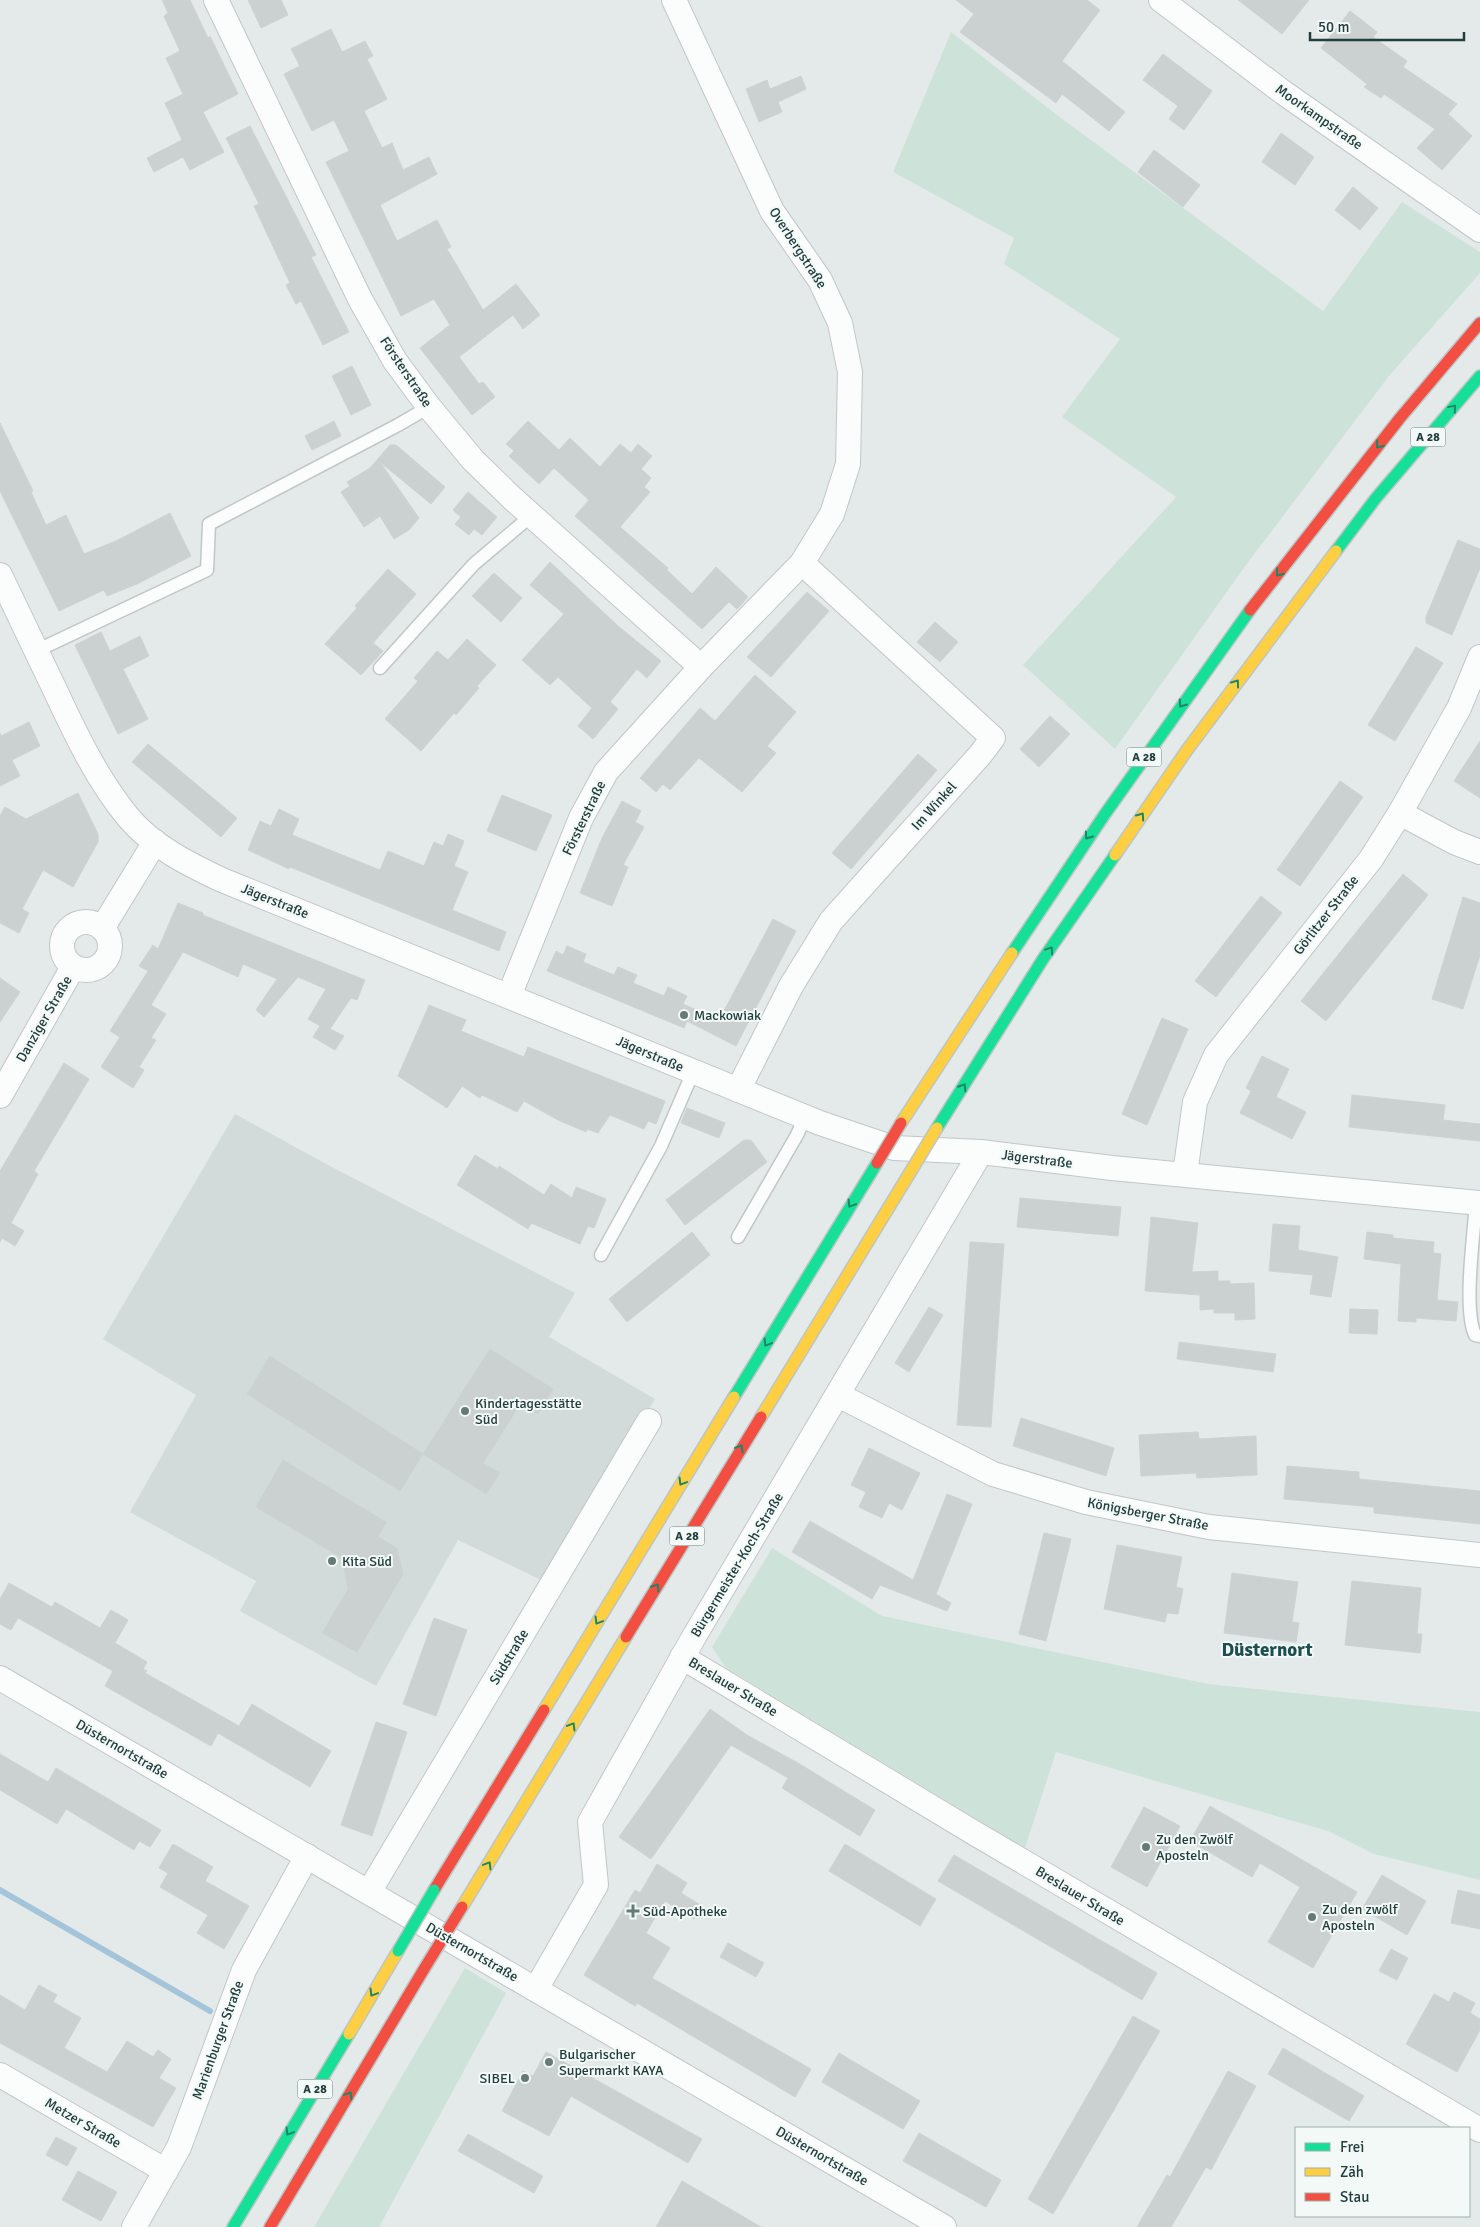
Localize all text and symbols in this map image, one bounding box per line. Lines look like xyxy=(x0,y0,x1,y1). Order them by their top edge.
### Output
scale bar xyxy=(1310,10,1464,42)
text: 50 m xyxy=(1318,18,1349,36)
street label: Moorkampstraße xyxy=(1272,81,1366,153)
street label: Overbergstraße xyxy=(765,204,831,292)
street label: Försterstraße xyxy=(376,334,436,410)
one-way arrow xyxy=(1447,404,1456,413)
road number: A 28 xyxy=(1410,428,1446,447)
one-way arrow xyxy=(1376,439,1384,448)
one-way arrow xyxy=(1276,567,1284,576)
one-way arrow xyxy=(1230,679,1239,689)
one-way arrow xyxy=(1179,698,1188,708)
road number: A 28 xyxy=(1126,748,1162,766)
street label: Försterstraße xyxy=(559,778,609,858)
street label: Im Winkel xyxy=(908,778,960,834)
one-way arrow xyxy=(1135,812,1144,821)
one-way arrow xyxy=(1085,830,1094,840)
street label: Görlitzer Straße xyxy=(1290,872,1362,958)
street label: Jägerstraße xyxy=(239,880,311,922)
one-way arrow xyxy=(1044,946,1053,956)
street label: Danziger Straße xyxy=(12,973,76,1065)
place label: Mackowiak xyxy=(694,1007,761,1024)
marker: Mackowiak xyxy=(678,1009,690,1021)
street label: Jägerstraße xyxy=(614,1032,686,1076)
one-way arrow xyxy=(956,1083,966,1092)
street label: Jägerstraße xyxy=(1000,1146,1074,1172)
one-way arrow xyxy=(848,1199,858,1208)
one-way arrow xyxy=(763,1338,773,1347)
place label: Kindertagesstätte Süd xyxy=(475,1395,582,1428)
marker: Kindertagesstätte Süd xyxy=(459,1405,471,1417)
one-way arrow xyxy=(734,1445,744,1454)
one-way arrow xyxy=(678,1476,688,1485)
street label: Bürgermeister-Koch-Straße xyxy=(687,1490,787,1640)
street label: Königsberger Straße xyxy=(1086,1494,1210,1534)
road number: A 28 xyxy=(670,1526,704,1545)
place label: Kita Süd xyxy=(342,1553,392,1570)
marker: Kita Süd xyxy=(326,1555,338,1567)
one-way arrow xyxy=(649,1584,659,1593)
one-way arrow xyxy=(594,1615,604,1624)
street label: Südstraße xyxy=(486,1626,532,1688)
district label: Düsternort xyxy=(1221,1638,1313,1662)
street label: Breslauer Straße xyxy=(685,1654,781,1720)
street label: Düsternortstraße xyxy=(73,1716,171,1782)
one-way arrow xyxy=(565,1723,575,1732)
place label: Zu den Zwölf Aposteln xyxy=(1156,1831,1234,1864)
marker: Zu den Zwölf Aposteln xyxy=(1140,1841,1152,1853)
one-way arrow xyxy=(481,1862,491,1871)
street label: Breslauer Straße xyxy=(1032,1863,1128,1929)
place label: Zu den zwölf Aposteln xyxy=(1322,1901,1399,1934)
place label: Süd-Apotheke xyxy=(643,1903,727,1920)
marker: Süd-Apotheke xyxy=(627,1905,639,1917)
marker: Zu den zwölf Aposteln xyxy=(1306,1911,1318,1923)
street label: Düsternortstraße xyxy=(423,1919,521,1985)
street label: Marienburger Straße xyxy=(189,1978,247,2102)
one-way arrow xyxy=(369,1987,379,1996)
place label: Bulgarischer Supermarkt KAYA xyxy=(559,2046,664,2079)
marker: Bulgarischer Supermarkt KAYA xyxy=(543,2056,555,2068)
place label: SIBEL xyxy=(480,2070,515,2087)
marker: SIBEL xyxy=(519,2072,531,2084)
road number: A 28 xyxy=(298,2080,332,2098)
one-way arrow xyxy=(342,2092,352,2101)
street label: Metzer Straße xyxy=(42,2094,124,2152)
street label: Düsternortstraße xyxy=(773,2123,871,2189)
one-way arrow xyxy=(286,2127,296,2136)
legend xyxy=(1295,2127,1470,2217)
text: Frei xyxy=(1340,2138,1364,2156)
text: Zäh xyxy=(1340,2163,1364,2181)
text: Stau xyxy=(1340,2188,1369,2206)

